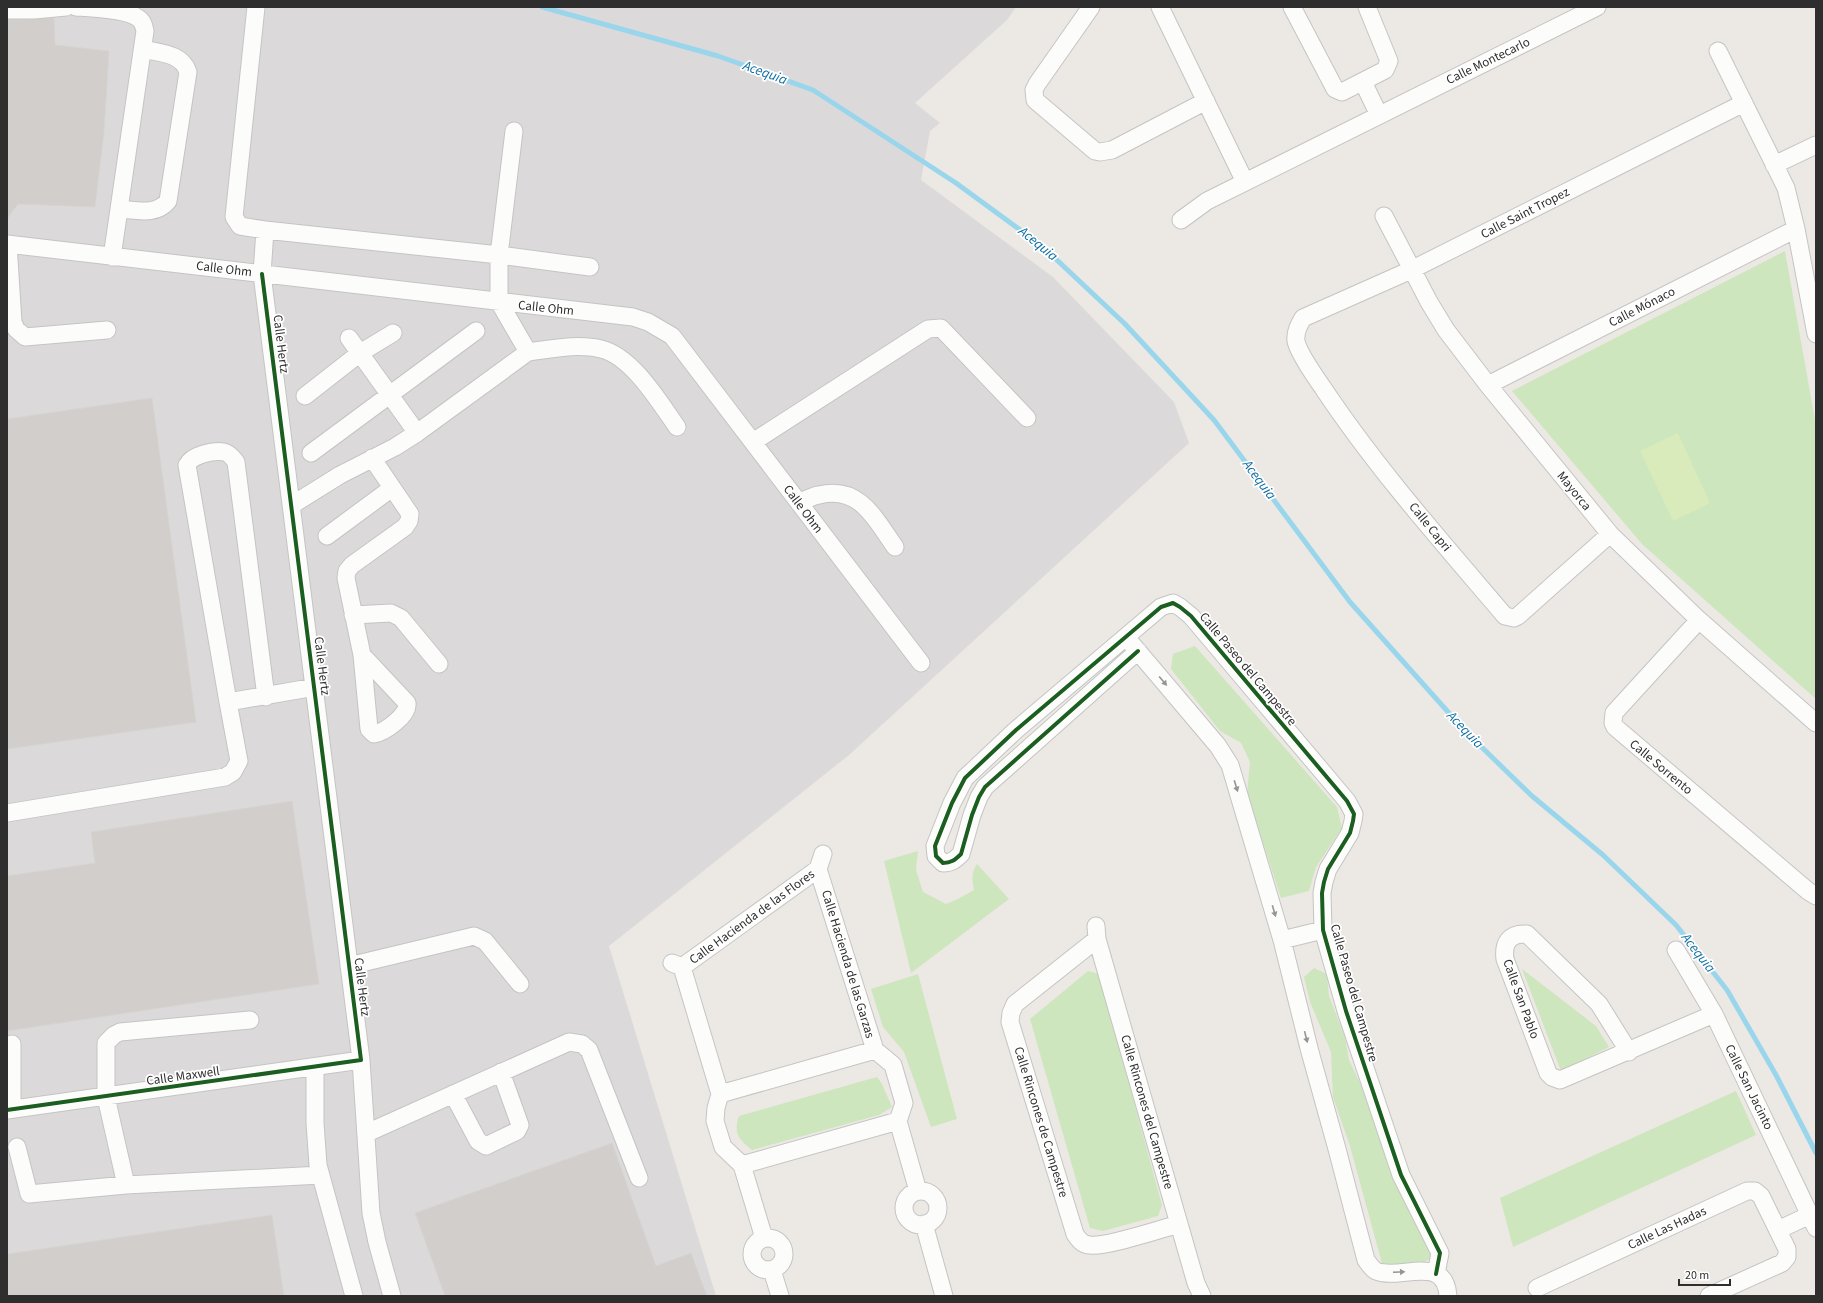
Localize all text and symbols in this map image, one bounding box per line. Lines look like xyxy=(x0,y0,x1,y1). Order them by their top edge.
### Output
street label: Calle Montecarlo xyxy=(1443,33,1533,89)
water label: Acequia xyxy=(739,55,790,90)
street label: Calle Saint Tropez xyxy=(1478,183,1573,243)
water label: Acequia xyxy=(1013,221,1062,266)
street label: Calle Ohm xyxy=(195,257,253,281)
street label: Calle Mónaco xyxy=(1606,283,1678,331)
street label: Calle Ohm xyxy=(517,296,575,320)
street label: Calle Hertz xyxy=(268,314,294,375)
water label: Acequia xyxy=(1237,455,1281,505)
street label: Mayorca xyxy=(1553,468,1595,514)
street label: Calle Ohm xyxy=(779,481,827,537)
street label: Calle Capri xyxy=(1405,499,1455,555)
street label: Calle Paseo del Campestre xyxy=(1195,608,1301,730)
street label: Calle Hertz xyxy=(309,636,335,697)
one-way arrow xyxy=(1159,675,1168,686)
water label: Acequia xyxy=(1441,706,1488,754)
street label: Calle Sorrento xyxy=(1626,735,1696,799)
one-way arrow xyxy=(1233,781,1239,793)
street label: Calle Hacienda de las Flores xyxy=(686,865,819,969)
street label: Calle Hacienda de las Garzas xyxy=(817,888,879,1041)
one-way arrow xyxy=(1271,905,1277,917)
street label: Calle Paseo del Campestre xyxy=(1326,922,1382,1064)
water label: Acequia xyxy=(1676,928,1720,977)
street label: Calle Hertz xyxy=(349,957,375,1018)
street label: Calle San Pablo xyxy=(1498,957,1544,1041)
one-way arrow xyxy=(1303,1031,1309,1043)
street label: Calle Rincones del Campestre xyxy=(1116,1033,1178,1191)
street label: Calle San Jacinto xyxy=(1720,1041,1778,1133)
street label: Calle Rincones de Campestre xyxy=(1009,1044,1073,1200)
street label: Calle Maxwell xyxy=(145,1062,221,1090)
street label: Calle Las Hadas xyxy=(1625,1202,1710,1254)
scale bar xyxy=(1679,1261,1730,1287)
text: 20 m xyxy=(1685,1267,1709,1284)
one-way arrow xyxy=(1393,1269,1406,1275)

